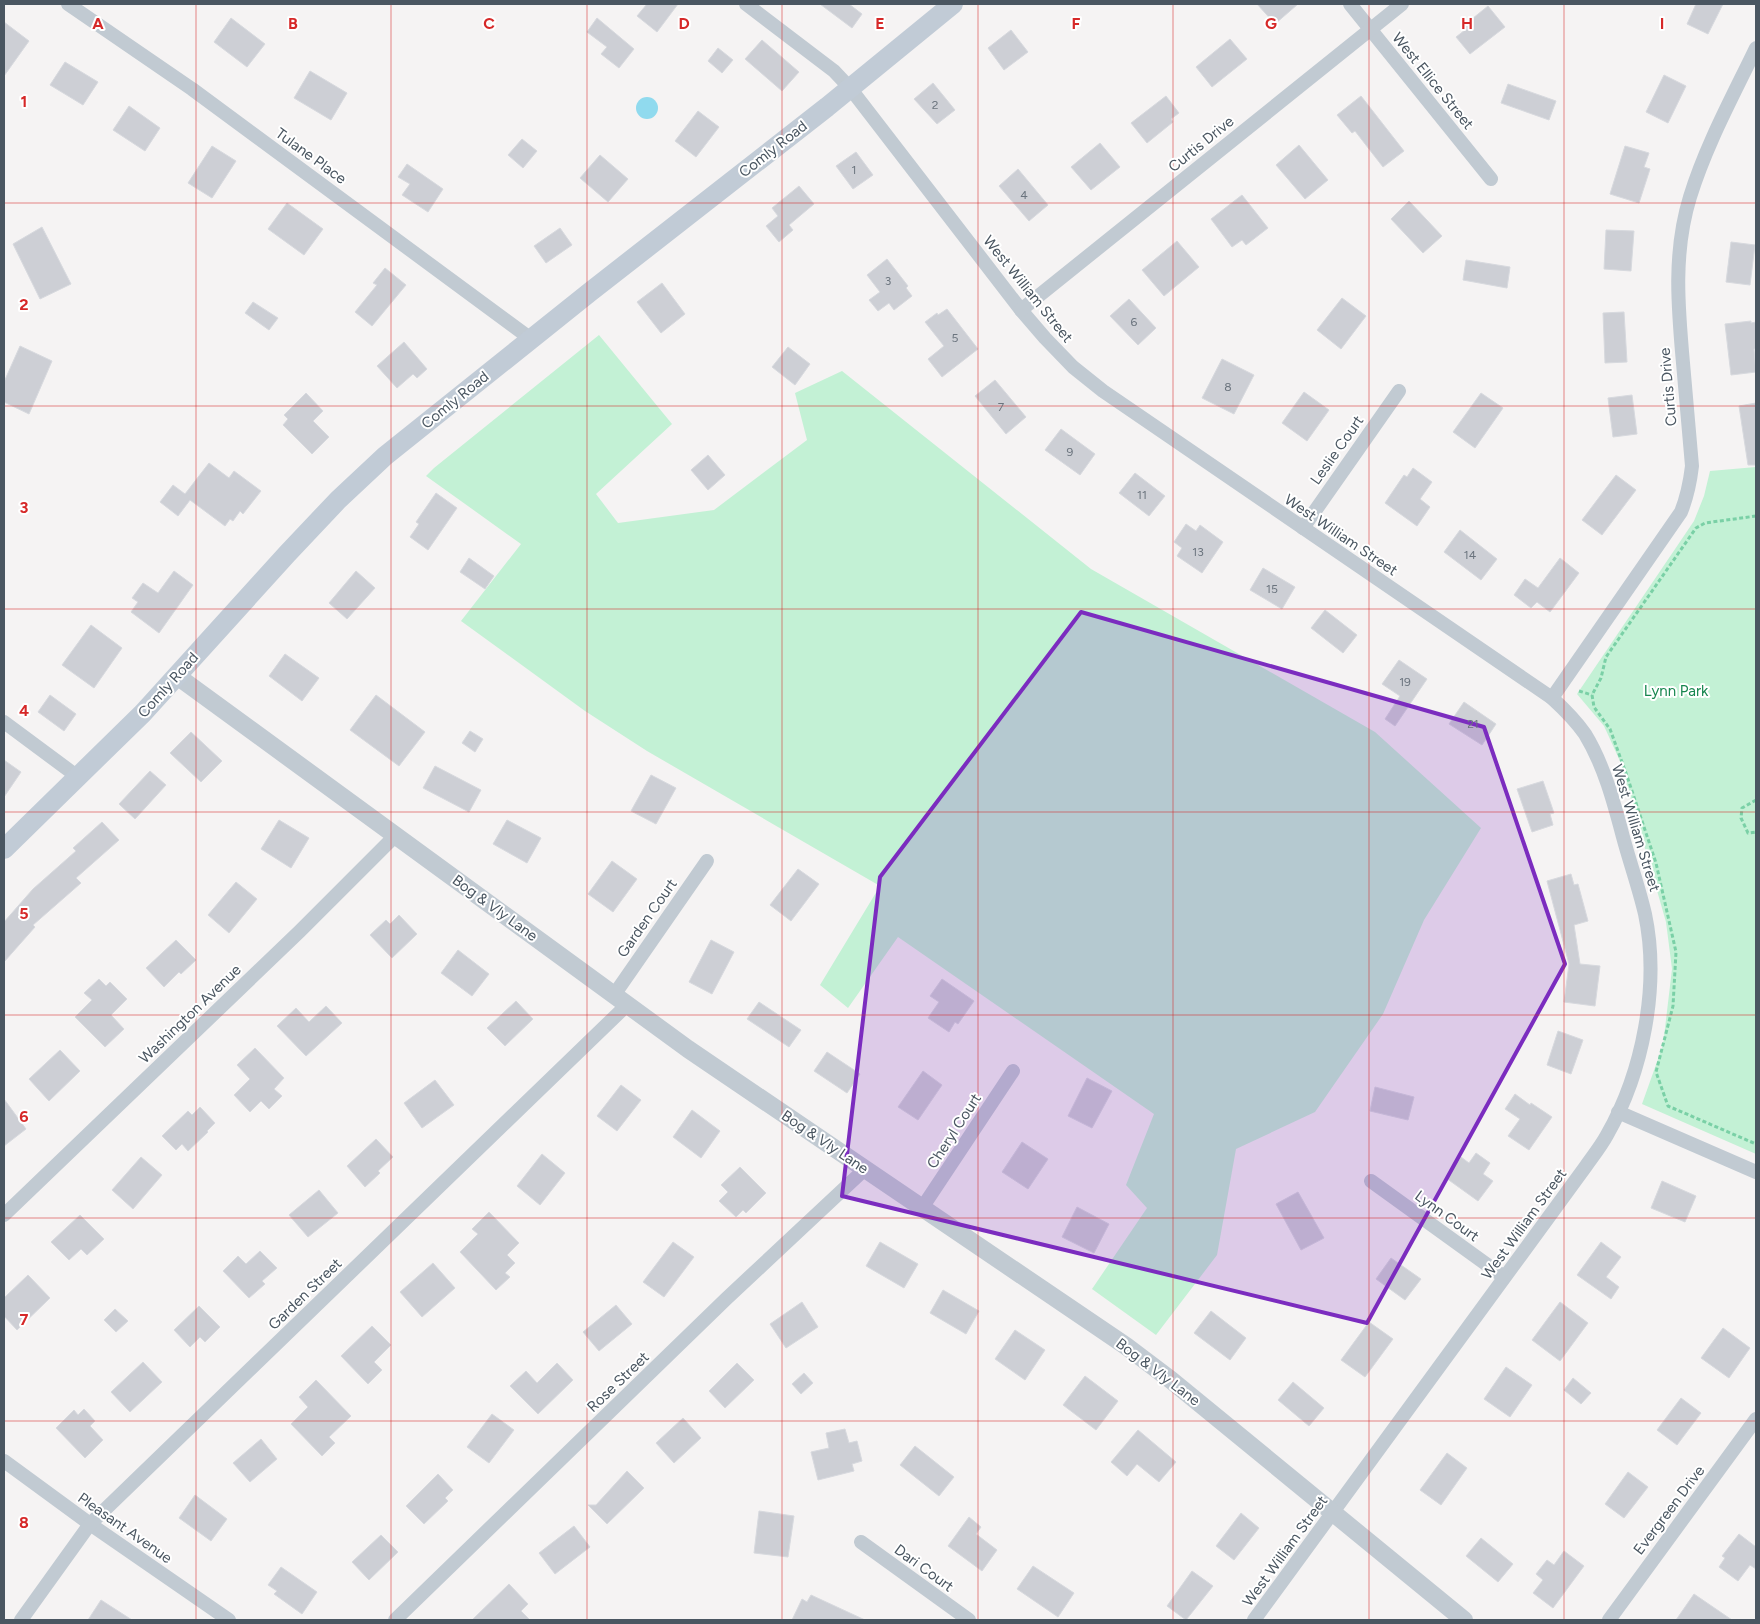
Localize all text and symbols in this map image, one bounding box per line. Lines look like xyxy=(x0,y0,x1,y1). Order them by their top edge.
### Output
text: A xyxy=(92,14,104,33)
text: B xyxy=(288,14,298,33)
text: C xyxy=(483,14,495,33)
text: D xyxy=(678,14,690,33)
text: E xyxy=(875,14,885,33)
text: F xyxy=(1072,14,1081,33)
text: G xyxy=(1265,14,1277,33)
text: H xyxy=(1461,14,1473,33)
text: I xyxy=(1660,14,1664,33)
street label: West Ellice Street xyxy=(1388,29,1478,133)
text: 1 xyxy=(21,92,27,111)
house number: 2 xyxy=(932,98,938,112)
street label: Curtis Drive xyxy=(1165,112,1237,176)
street label: Comly Road xyxy=(735,117,811,181)
street label: Tulane Place xyxy=(272,124,350,188)
house number: 1 xyxy=(852,163,856,177)
house number: 4 xyxy=(1020,188,1028,202)
street label: West William Street xyxy=(979,232,1077,346)
house number: 3 xyxy=(885,274,891,288)
text: 2 xyxy=(19,295,29,314)
house number: 6 xyxy=(1131,315,1138,329)
house number: 5 xyxy=(952,331,959,345)
street label: Curtis Drive xyxy=(1656,347,1680,427)
street label: Comly Road xyxy=(418,367,492,433)
house number: 8 xyxy=(1224,380,1232,394)
house number: 7 xyxy=(998,400,1005,414)
street label: Leslie Court xyxy=(1307,412,1368,488)
house number: 9 xyxy=(1067,445,1074,459)
house number: 11 xyxy=(1137,488,1147,502)
street label: West William Street xyxy=(1281,491,1401,580)
text: 3 xyxy=(20,498,29,517)
house number: 13 xyxy=(1192,545,1204,559)
house number: 14 xyxy=(1464,548,1477,562)
house number: 15 xyxy=(1266,582,1278,596)
street label: Comly Road xyxy=(134,649,202,721)
house number: 19 xyxy=(1399,675,1411,689)
park label: Lynn Park xyxy=(1644,682,1709,700)
text: 4 xyxy=(19,701,29,720)
house number: 21 xyxy=(1467,717,1479,731)
street label: West William Street xyxy=(1608,762,1664,894)
street label: Bog & Vly Lane xyxy=(449,871,541,945)
street label: Garden Court xyxy=(613,875,681,961)
text: 5 xyxy=(19,904,29,923)
street label: Washington Avenue xyxy=(135,961,245,1067)
street label: Cheryl Court xyxy=(923,1090,985,1172)
street label: Bog & Vly Lane xyxy=(778,1106,872,1178)
text: 6 xyxy=(19,1107,29,1126)
street label: West William Street xyxy=(1478,1165,1570,1283)
street label: Lynn Court xyxy=(1411,1187,1483,1245)
street label: Garden Street xyxy=(265,1254,346,1334)
text: 7 xyxy=(20,1310,29,1329)
street label: Bog & Vly Lane xyxy=(1112,1334,1204,1410)
street label: Rose Street xyxy=(583,1348,653,1416)
street label: Evergreen Drive xyxy=(1630,1462,1708,1558)
street label: Pleasant Avenue xyxy=(74,1489,176,1567)
street label: West William Street xyxy=(1239,1492,1331,1610)
text: 8 xyxy=(19,1513,29,1532)
street label: Dari Court xyxy=(891,1540,957,1596)

